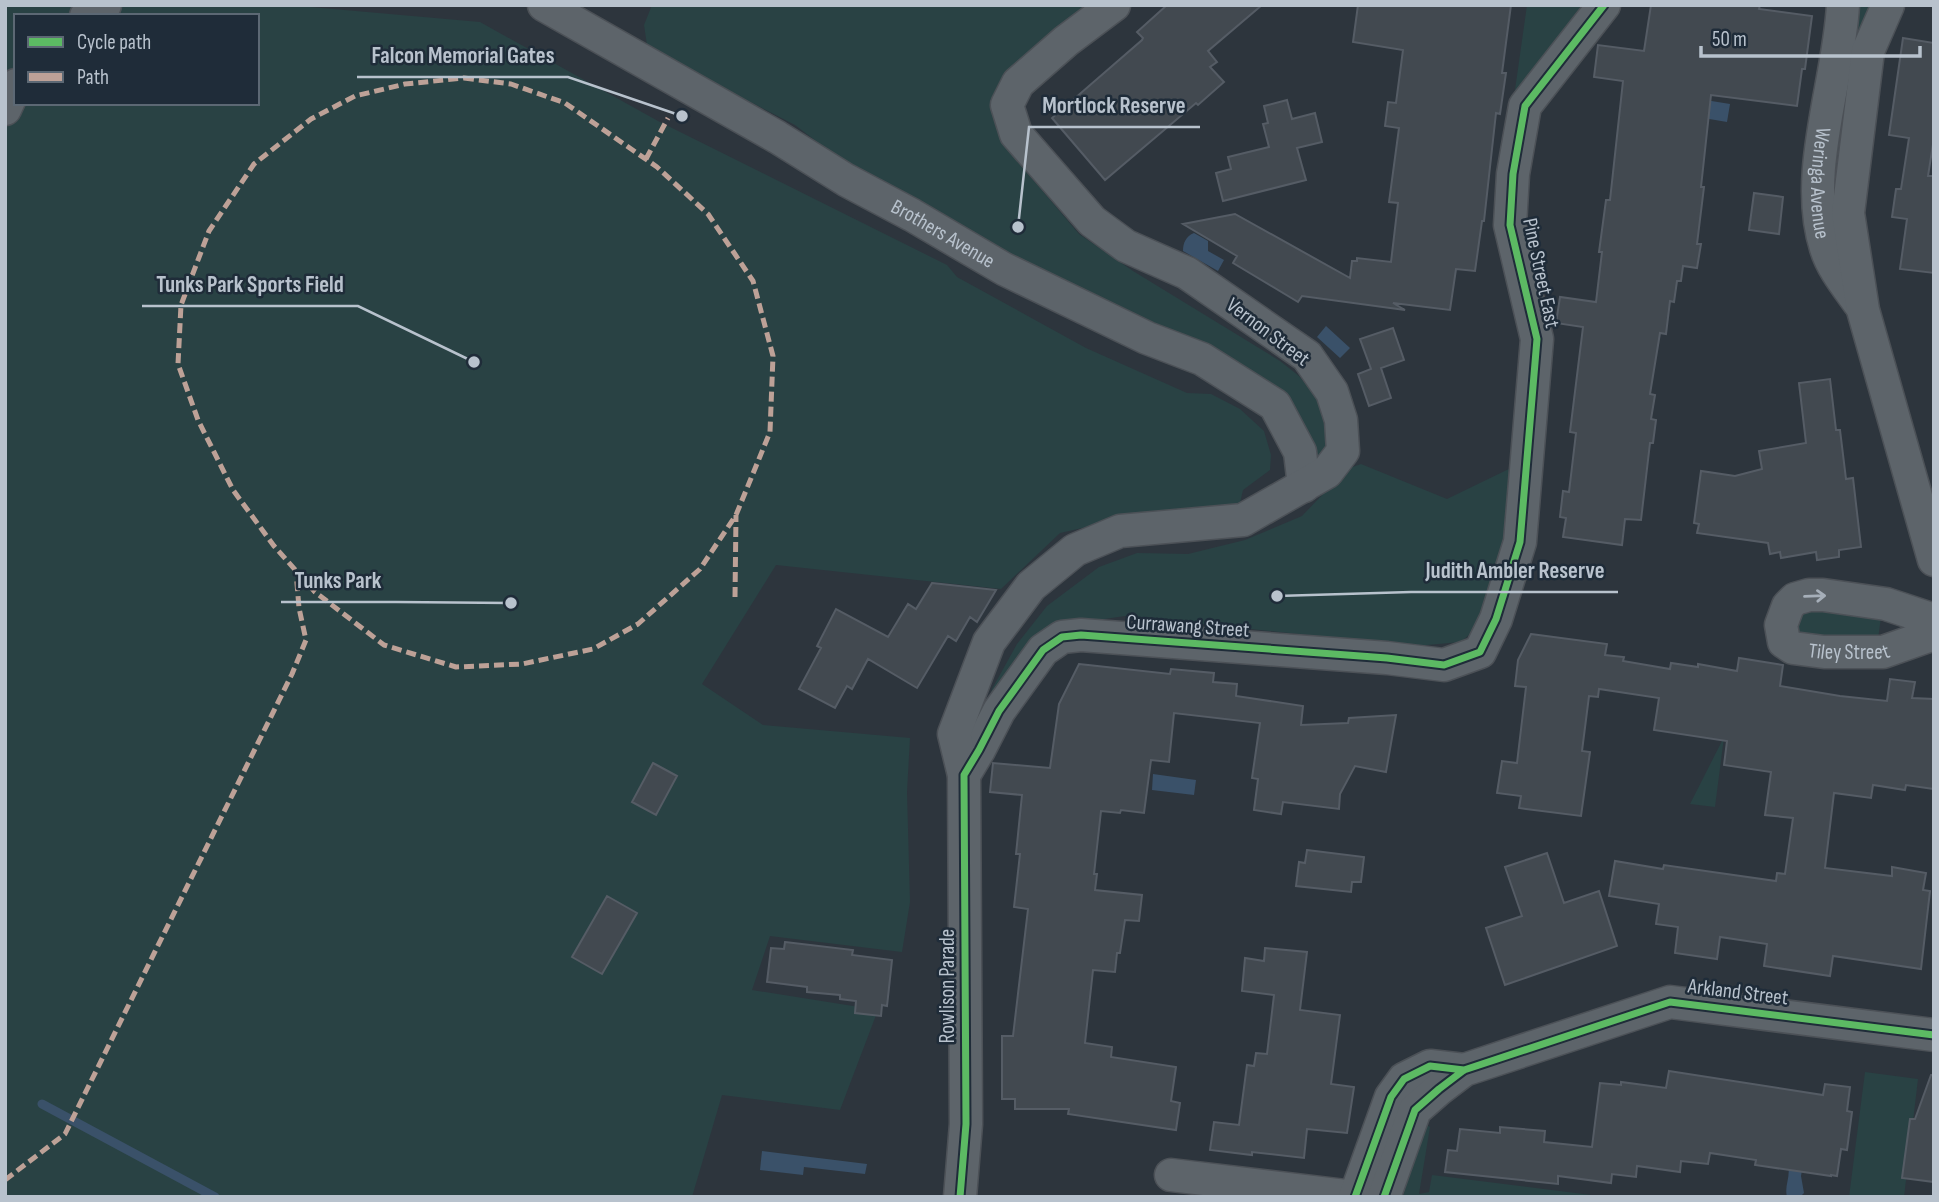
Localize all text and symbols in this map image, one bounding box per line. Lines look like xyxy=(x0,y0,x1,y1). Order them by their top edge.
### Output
legend xyxy=(14,14,259,105)
scale bar xyxy=(1701,14,1920,58)
text: 50 m xyxy=(1712,27,1747,52)
text: Cycle path xyxy=(77,30,151,55)
callout: Falcon Memorial Gates xyxy=(357,33,568,77)
text: Falcon Memorial Gates xyxy=(372,42,555,70)
text: Path xyxy=(77,65,109,90)
callout: Mortlock Reserve xyxy=(1029,83,1200,127)
text: Mortlock Reserve xyxy=(1042,92,1186,120)
street label: Weringa Avenue xyxy=(1805,126,1836,241)
street label: Brothers Avenue xyxy=(887,194,999,273)
street label: Pine Street East xyxy=(1517,216,1565,330)
callout: Tunks Park Sports Field xyxy=(142,262,358,306)
text: Tunks Park Sports Field xyxy=(156,271,344,299)
street label: Vernon Street xyxy=(1222,293,1314,371)
callout: Judith Ambler Reserve xyxy=(1411,548,1618,592)
text: Judith Ambler Reserve xyxy=(1424,557,1605,585)
callout: Tunks Park xyxy=(281,558,396,602)
text: Tunks Park xyxy=(294,567,382,595)
one-way arrow xyxy=(1803,589,1826,602)
street label: Currawang Street xyxy=(1126,609,1250,643)
street label: Tiley Street xyxy=(1807,638,1893,665)
street label: Rowlison Parade xyxy=(935,929,960,1043)
street label: Arkland Street xyxy=(1685,973,1790,1011)

